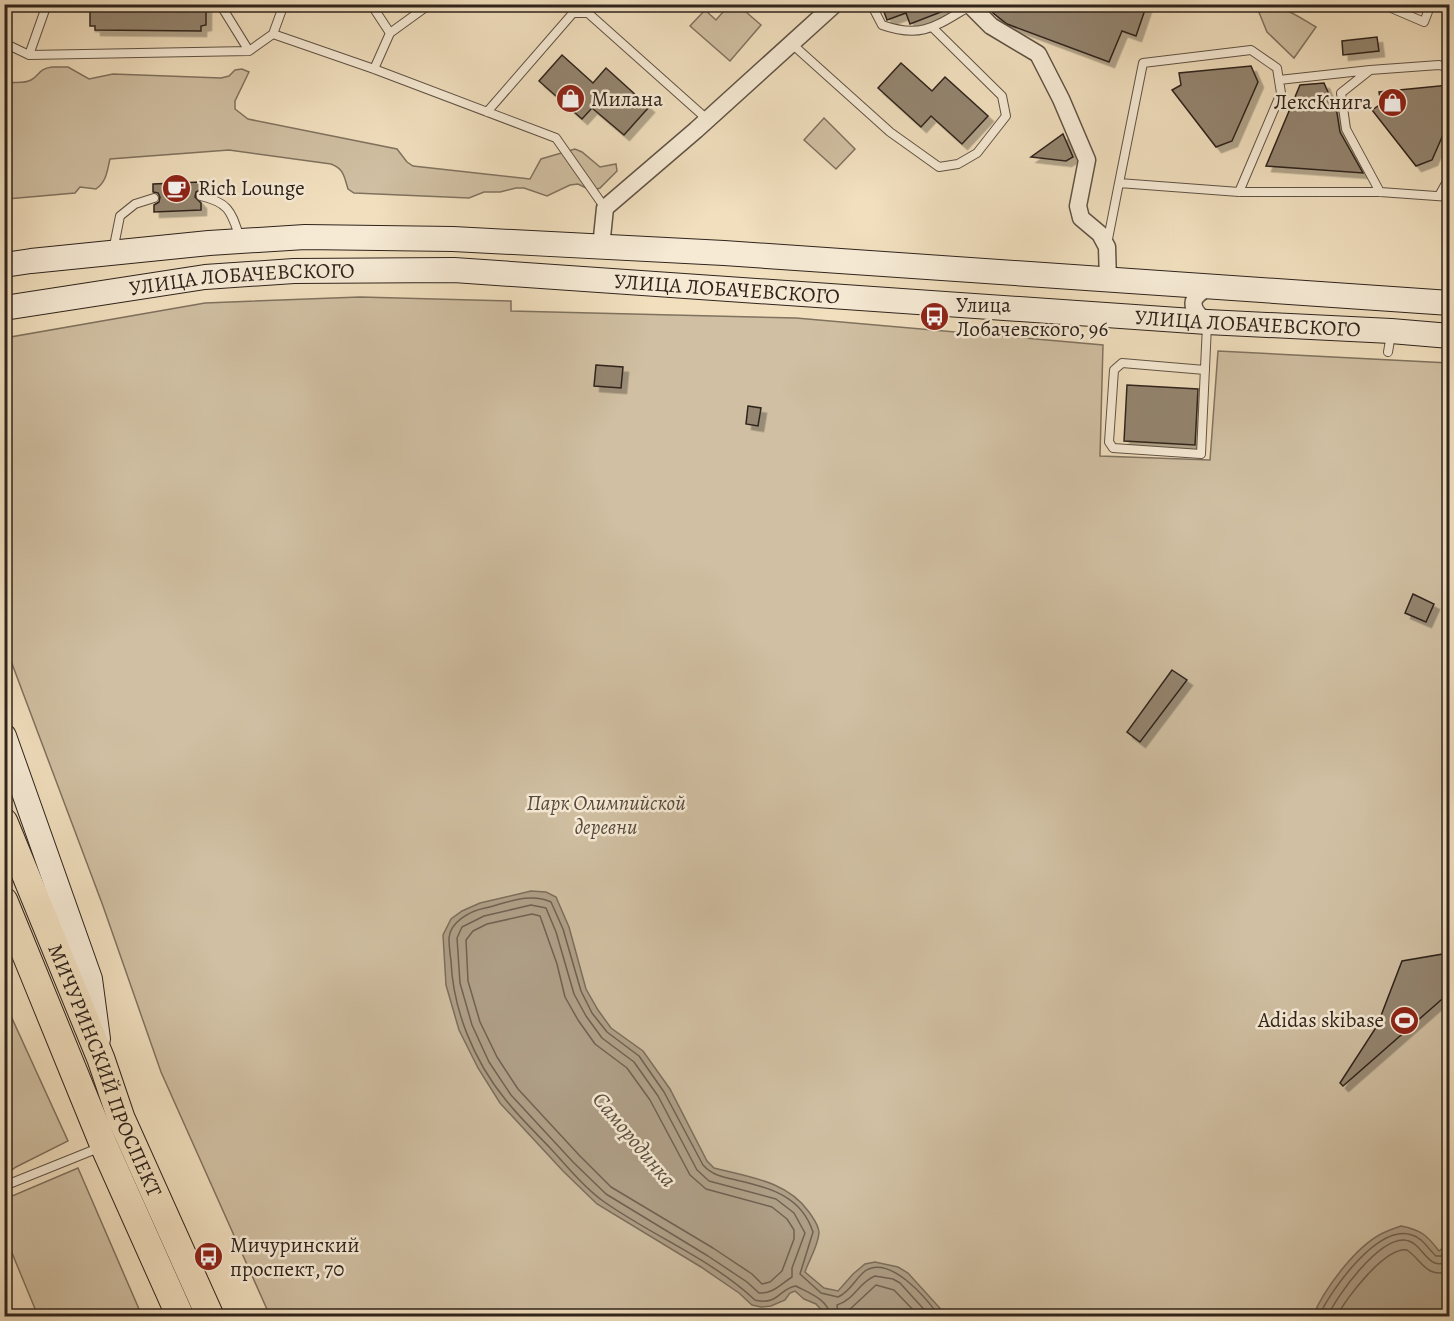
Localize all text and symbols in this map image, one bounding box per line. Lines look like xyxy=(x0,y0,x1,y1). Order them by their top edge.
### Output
shop icon: Милана xyxy=(554,83,586,115)
place label: Милана xyxy=(591,85,663,113)
shop icon: ЛексКнига xyxy=(1377,86,1409,118)
place label: ЛексКнига xyxy=(1274,88,1372,116)
cafe icon: Rich Lounge xyxy=(161,172,193,204)
place label: Rich Lounge xyxy=(198,174,305,202)
street label: УЛИЦА ЛОБАЧЕВСКОГО xyxy=(127,257,355,302)
street label: УЛИЦА ЛОБАЧЕВСКОГО xyxy=(613,267,841,311)
place label: Улица Лобачевского, 96 xyxy=(956,291,1108,343)
bus stop icon: Улица Лобачевского, 96 xyxy=(919,301,951,333)
street label: УЛИЦА ЛОБАЧЕВСКОГО xyxy=(1134,303,1361,343)
park label: Парк Олимпийской деревни xyxy=(526,789,686,841)
street label: МИЧУРИНСКИЙ ПРОСПЕКТ xyxy=(41,940,169,1202)
sports icon: Adidas skibase xyxy=(1389,1004,1421,1036)
place label: Adidas skibase xyxy=(1257,1006,1384,1034)
water label: Самородинка xyxy=(585,1085,683,1194)
place label: Мичуринский проспект, 70 xyxy=(230,1231,360,1283)
bus stop icon: Мичуринский проспект, 70 xyxy=(193,1241,225,1273)

